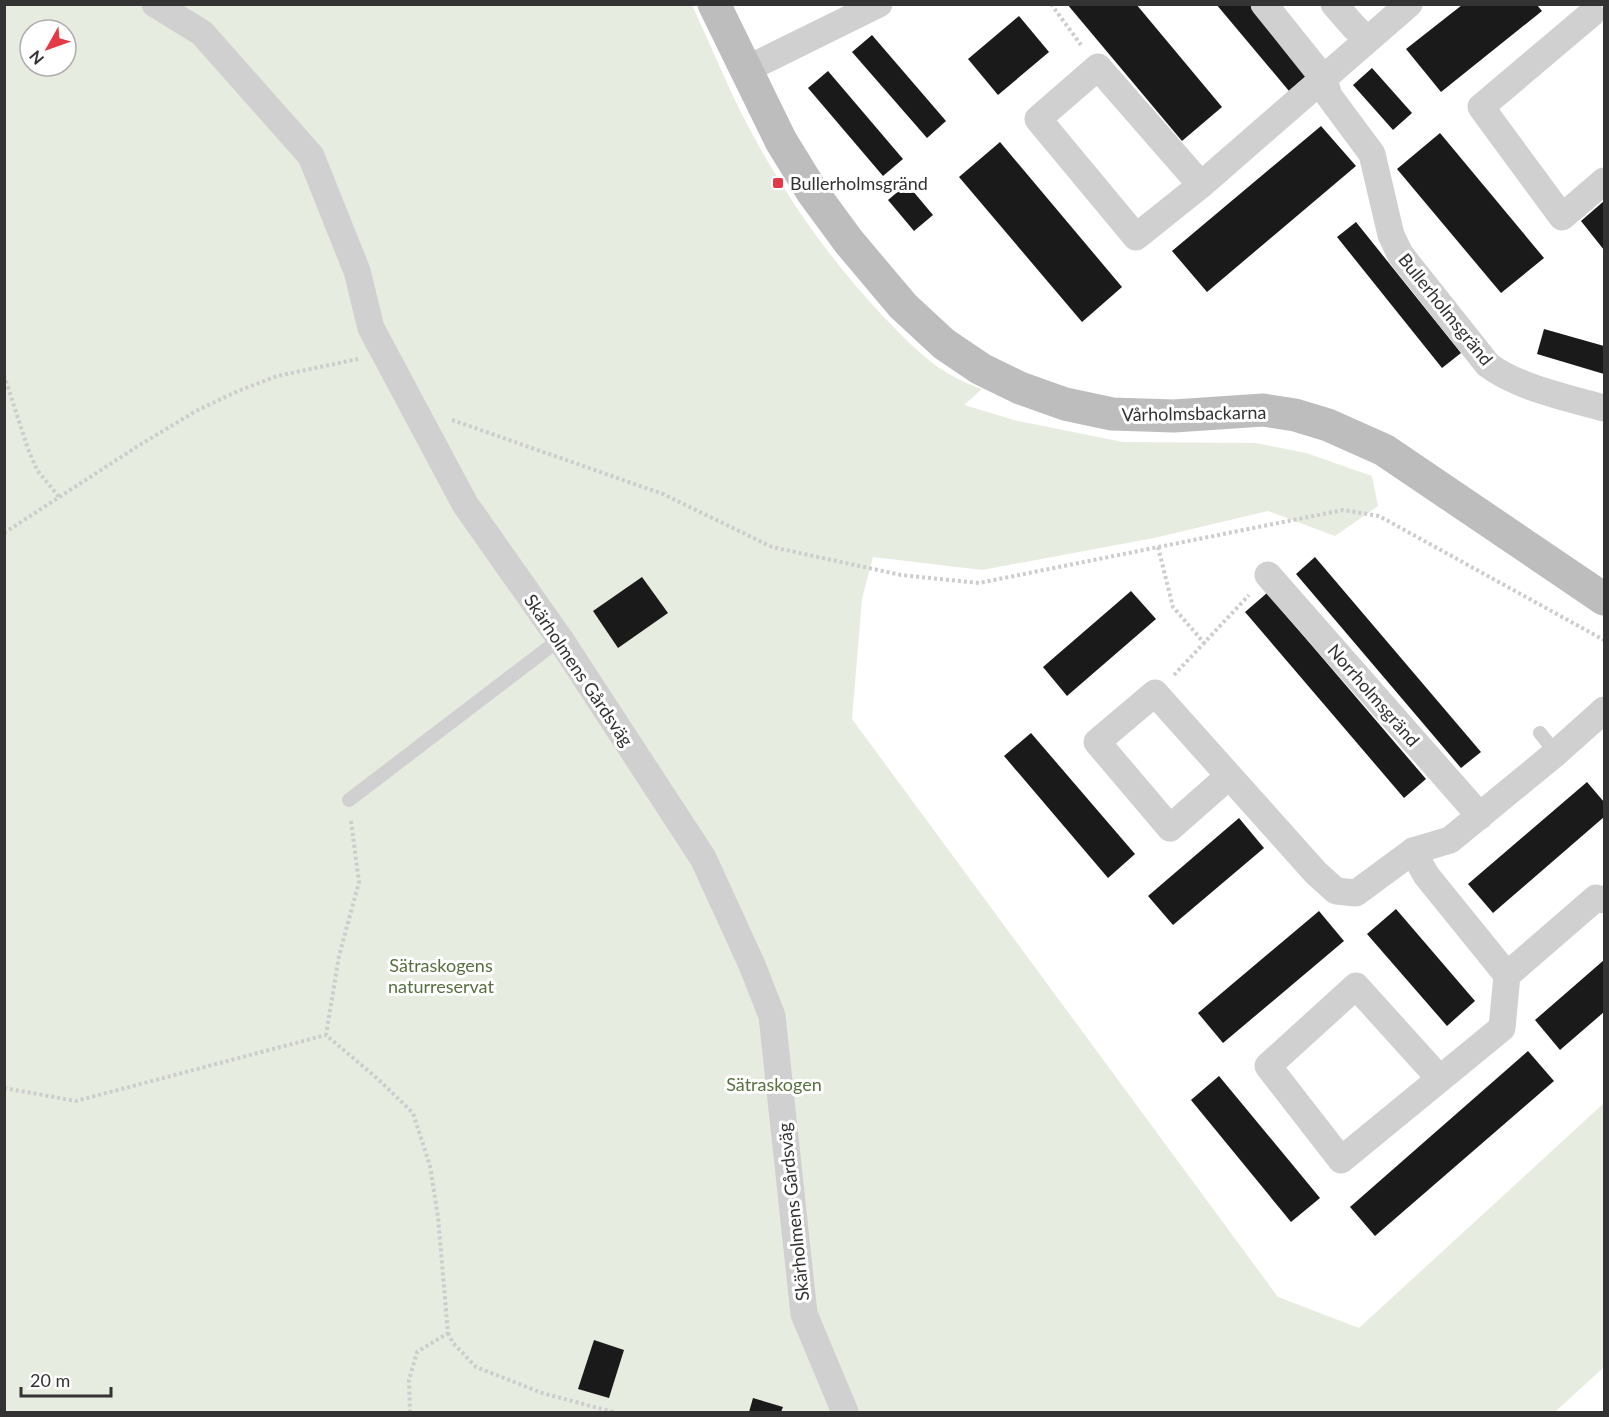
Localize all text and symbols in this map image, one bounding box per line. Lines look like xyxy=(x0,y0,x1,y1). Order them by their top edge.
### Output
north arrow xyxy=(18,18,78,78)
text: N xyxy=(25,47,47,69)
place label: Bullerholmsgränd xyxy=(790,172,928,194)
marker: Bullerholmsgränd xyxy=(771,176,785,190)
street label: Bullerholmsgränd xyxy=(1394,248,1498,370)
street label: Vårholmsbackarna xyxy=(1121,401,1267,425)
street label: Skärholmens Gårdsväg xyxy=(520,590,638,750)
street label: Norrholmsgränd xyxy=(1323,639,1425,751)
park label: Sätraskogens naturreservat xyxy=(388,954,494,997)
park label: Sätraskogen xyxy=(726,1073,822,1095)
street label: Skärholmens Gårdsväg xyxy=(773,1122,813,1302)
scale bar xyxy=(21,1360,111,1398)
text: 20 m xyxy=(30,1369,70,1391)

